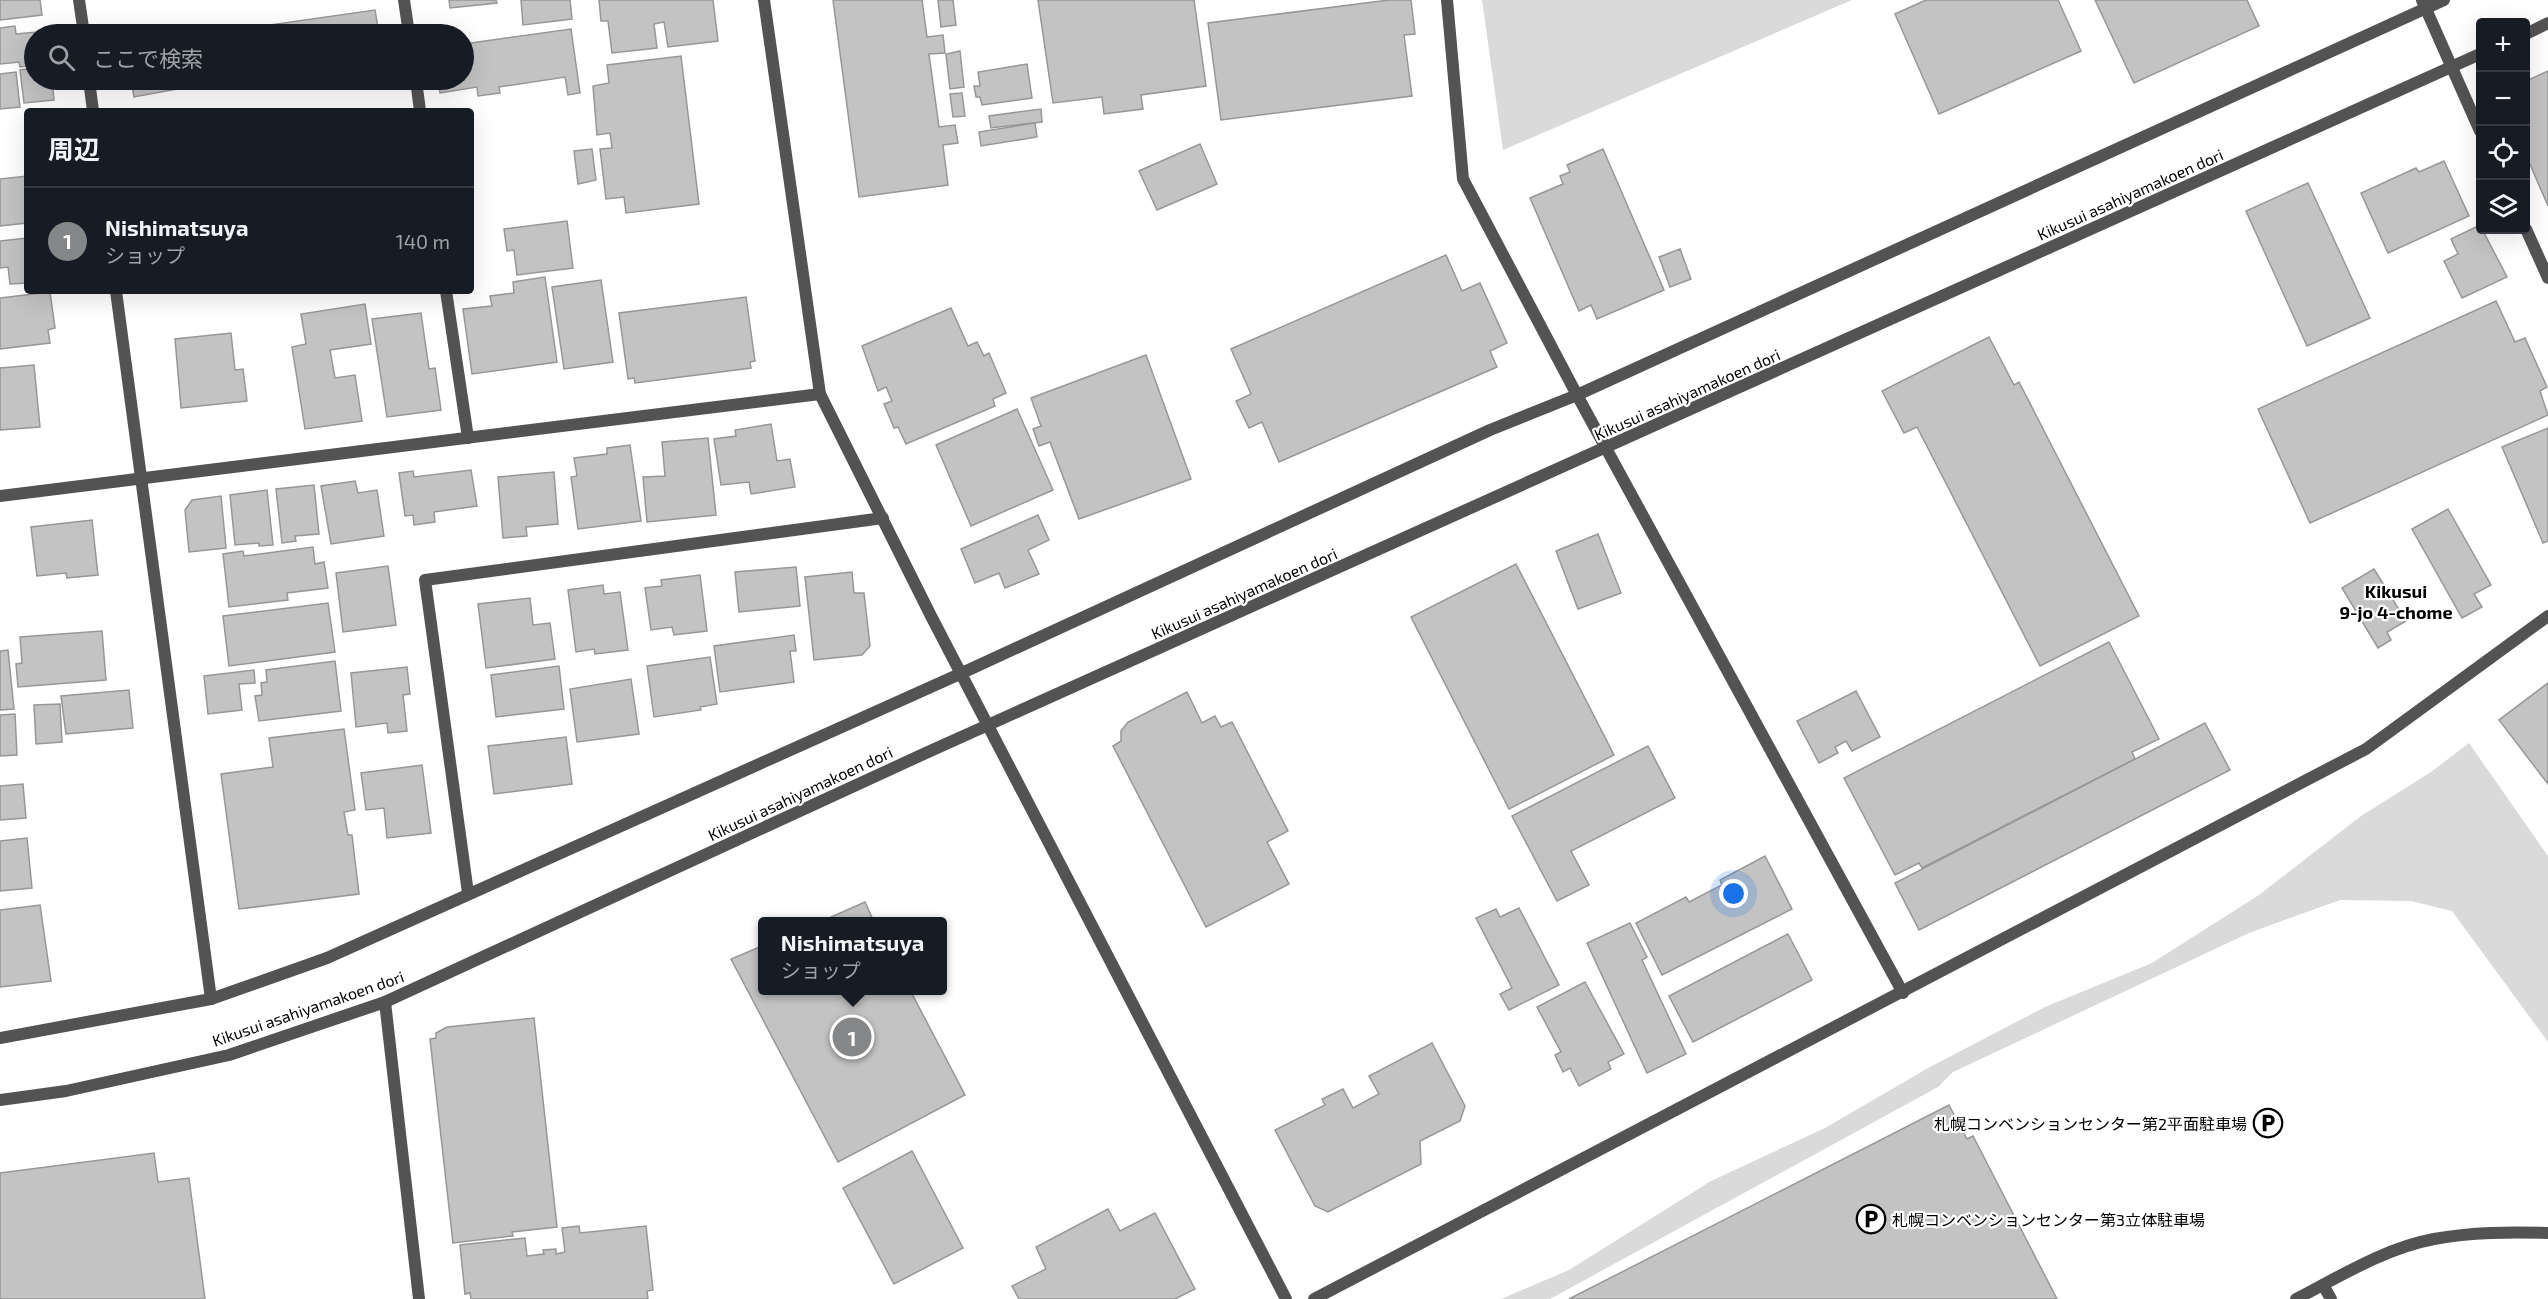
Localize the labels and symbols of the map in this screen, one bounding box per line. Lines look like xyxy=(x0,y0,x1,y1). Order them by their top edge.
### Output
street label: Kikusui asahiyamakoen dori xyxy=(2034,144,2226,244)
street label: Kikusui asahiyamakoen dori xyxy=(1591,344,1783,444)
street label: Kikusui asahiyamakoen dori xyxy=(1148,543,1340,643)
district label: Kikusui 9-jo 4-chome xyxy=(2339,580,2453,623)
street label: Kikusui asahiyamakoen dori xyxy=(705,742,895,844)
your location xyxy=(1719,879,1748,908)
street label: Kikusui asahiyamakoen dori xyxy=(210,966,406,1050)
pin: 1 xyxy=(832,1014,872,1060)
parking icon: 札幌コンベンションセンター第2平面駐車場 xyxy=(2252,1107,2284,1139)
place label: 札幌コンベンションセンター第2平面駐車場 xyxy=(1934,1114,2247,1133)
parking icon: 札幌コンベンションセンター第3立体駐車場 xyxy=(1855,1203,1887,1235)
place label: 札幌コンベンションセンター第3立体駐車場 xyxy=(1892,1210,2205,1229)

